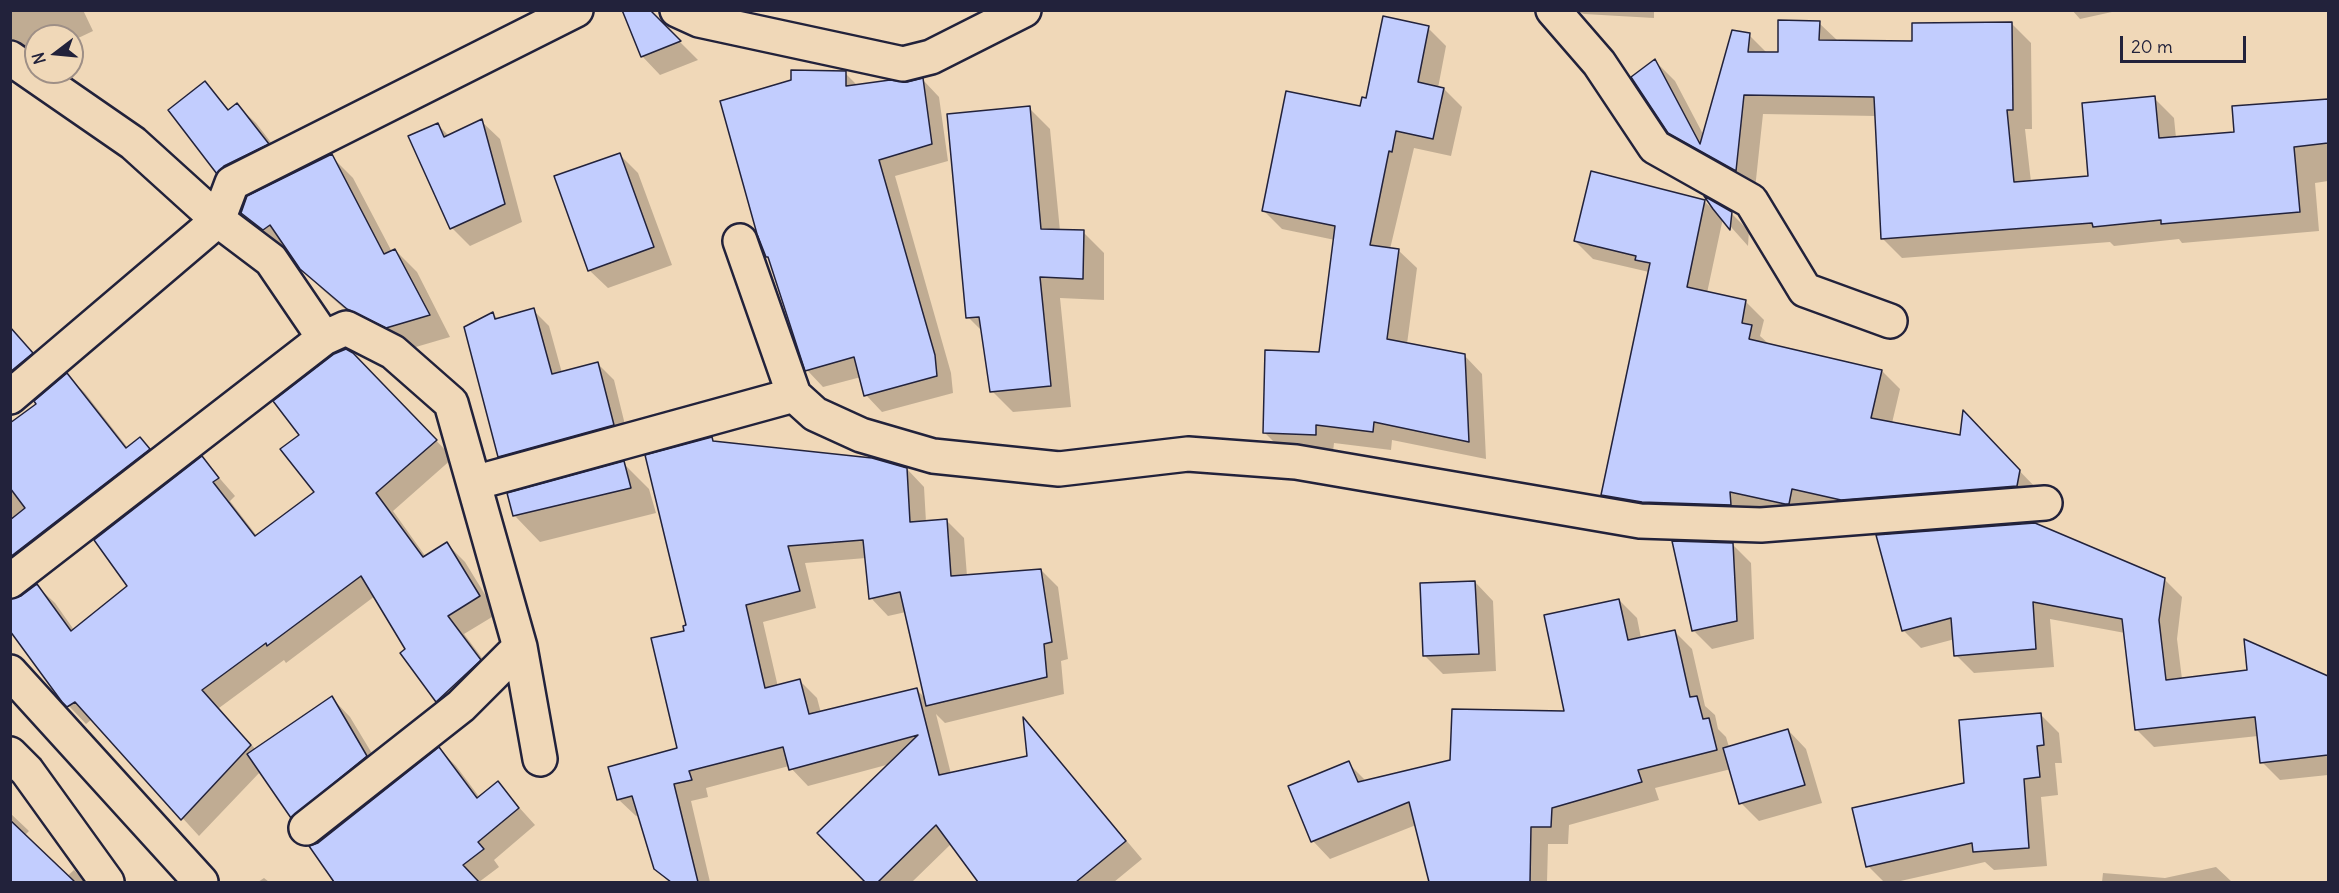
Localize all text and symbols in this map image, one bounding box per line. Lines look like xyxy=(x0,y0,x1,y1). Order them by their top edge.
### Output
north arrow xyxy=(24,24,84,84)
scale bar xyxy=(2123,24,2249,62)
text: 20 m xyxy=(2131,35,2173,58)
text: N xyxy=(27,50,50,66)

